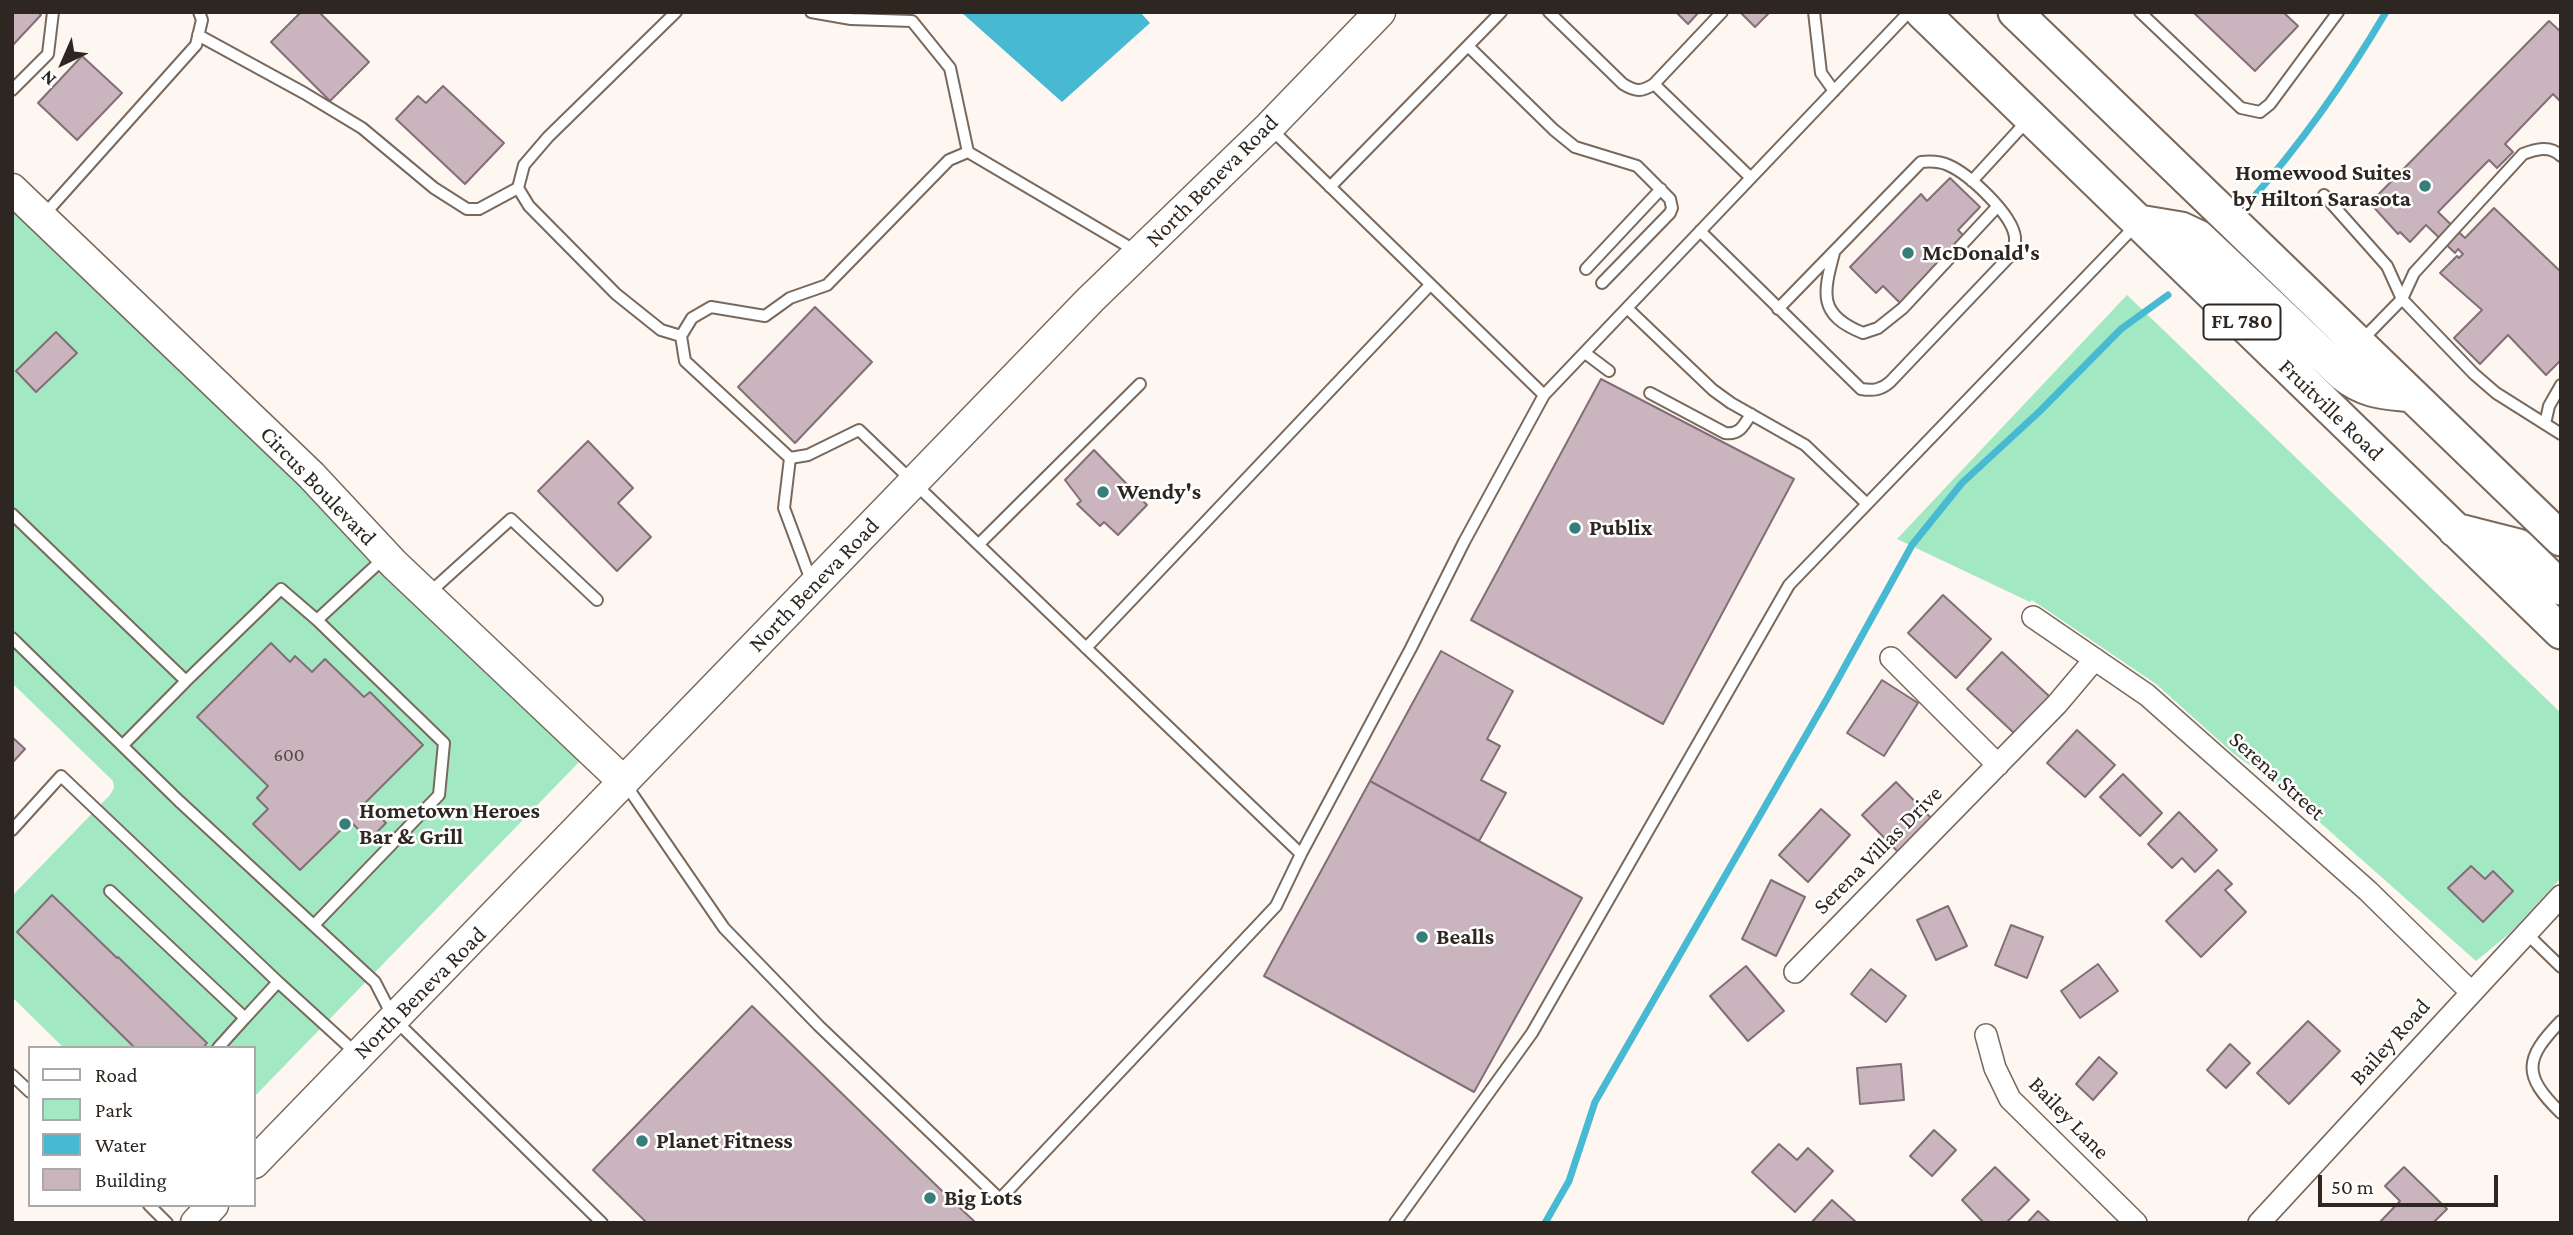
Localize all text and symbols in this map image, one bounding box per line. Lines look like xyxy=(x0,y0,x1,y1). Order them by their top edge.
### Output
north arrow xyxy=(28,28,98,98)
text: N xyxy=(36,66,60,91)
street label: North Beneva Road xyxy=(1140,109,1284,253)
place label: Homewood Suites by Hilton Sarasota xyxy=(2233,159,2411,213)
marker: Homewood Suites by Hilton Sarasota xyxy=(2417,178,2433,194)
place label: McDonald's xyxy=(1922,239,2040,267)
marker: McDonald's xyxy=(1900,245,1916,261)
road number: FL 780 xyxy=(2204,304,2280,340)
street label: Fruitville Road xyxy=(2273,353,2389,467)
street label: Circus Boulevard xyxy=(254,420,382,552)
place label: Wendy's xyxy=(1117,478,1201,506)
marker: Wendy's xyxy=(1095,484,1111,500)
street label: North Beneva Road xyxy=(743,512,885,658)
place label: Publix xyxy=(1589,514,1652,542)
marker: Publix xyxy=(1567,520,1583,536)
street label: Serena Street xyxy=(2223,726,2331,826)
house number: 600 xyxy=(273,744,305,766)
street label: Serena Villas Drive xyxy=(1808,780,1948,920)
place label: Hometown Heroes Bar & Grill xyxy=(359,797,540,851)
marker: Hometown Heroes Bar & Grill xyxy=(337,816,353,832)
street label: North Beneva Road xyxy=(348,921,492,1065)
place label: Bealls xyxy=(1436,923,1494,951)
marker: Bealls xyxy=(1414,929,1430,945)
street label: Bailey Road xyxy=(2344,993,2436,1091)
legend xyxy=(28,1046,256,1207)
text: Road xyxy=(95,1063,138,1087)
street label: Bailey Lane xyxy=(2023,1071,2115,1165)
text: Park xyxy=(95,1098,132,1122)
place label: Planet Fitness xyxy=(656,1127,793,1155)
text: Water xyxy=(95,1133,147,1157)
marker: Planet Fitness xyxy=(634,1133,650,1149)
scale bar xyxy=(2321,1162,2501,1206)
text: Building xyxy=(95,1168,167,1192)
text: 50 m xyxy=(2331,1175,2374,1199)
place label: Big Lots xyxy=(944,1184,1022,1212)
marker: Big Lots xyxy=(922,1190,938,1206)

